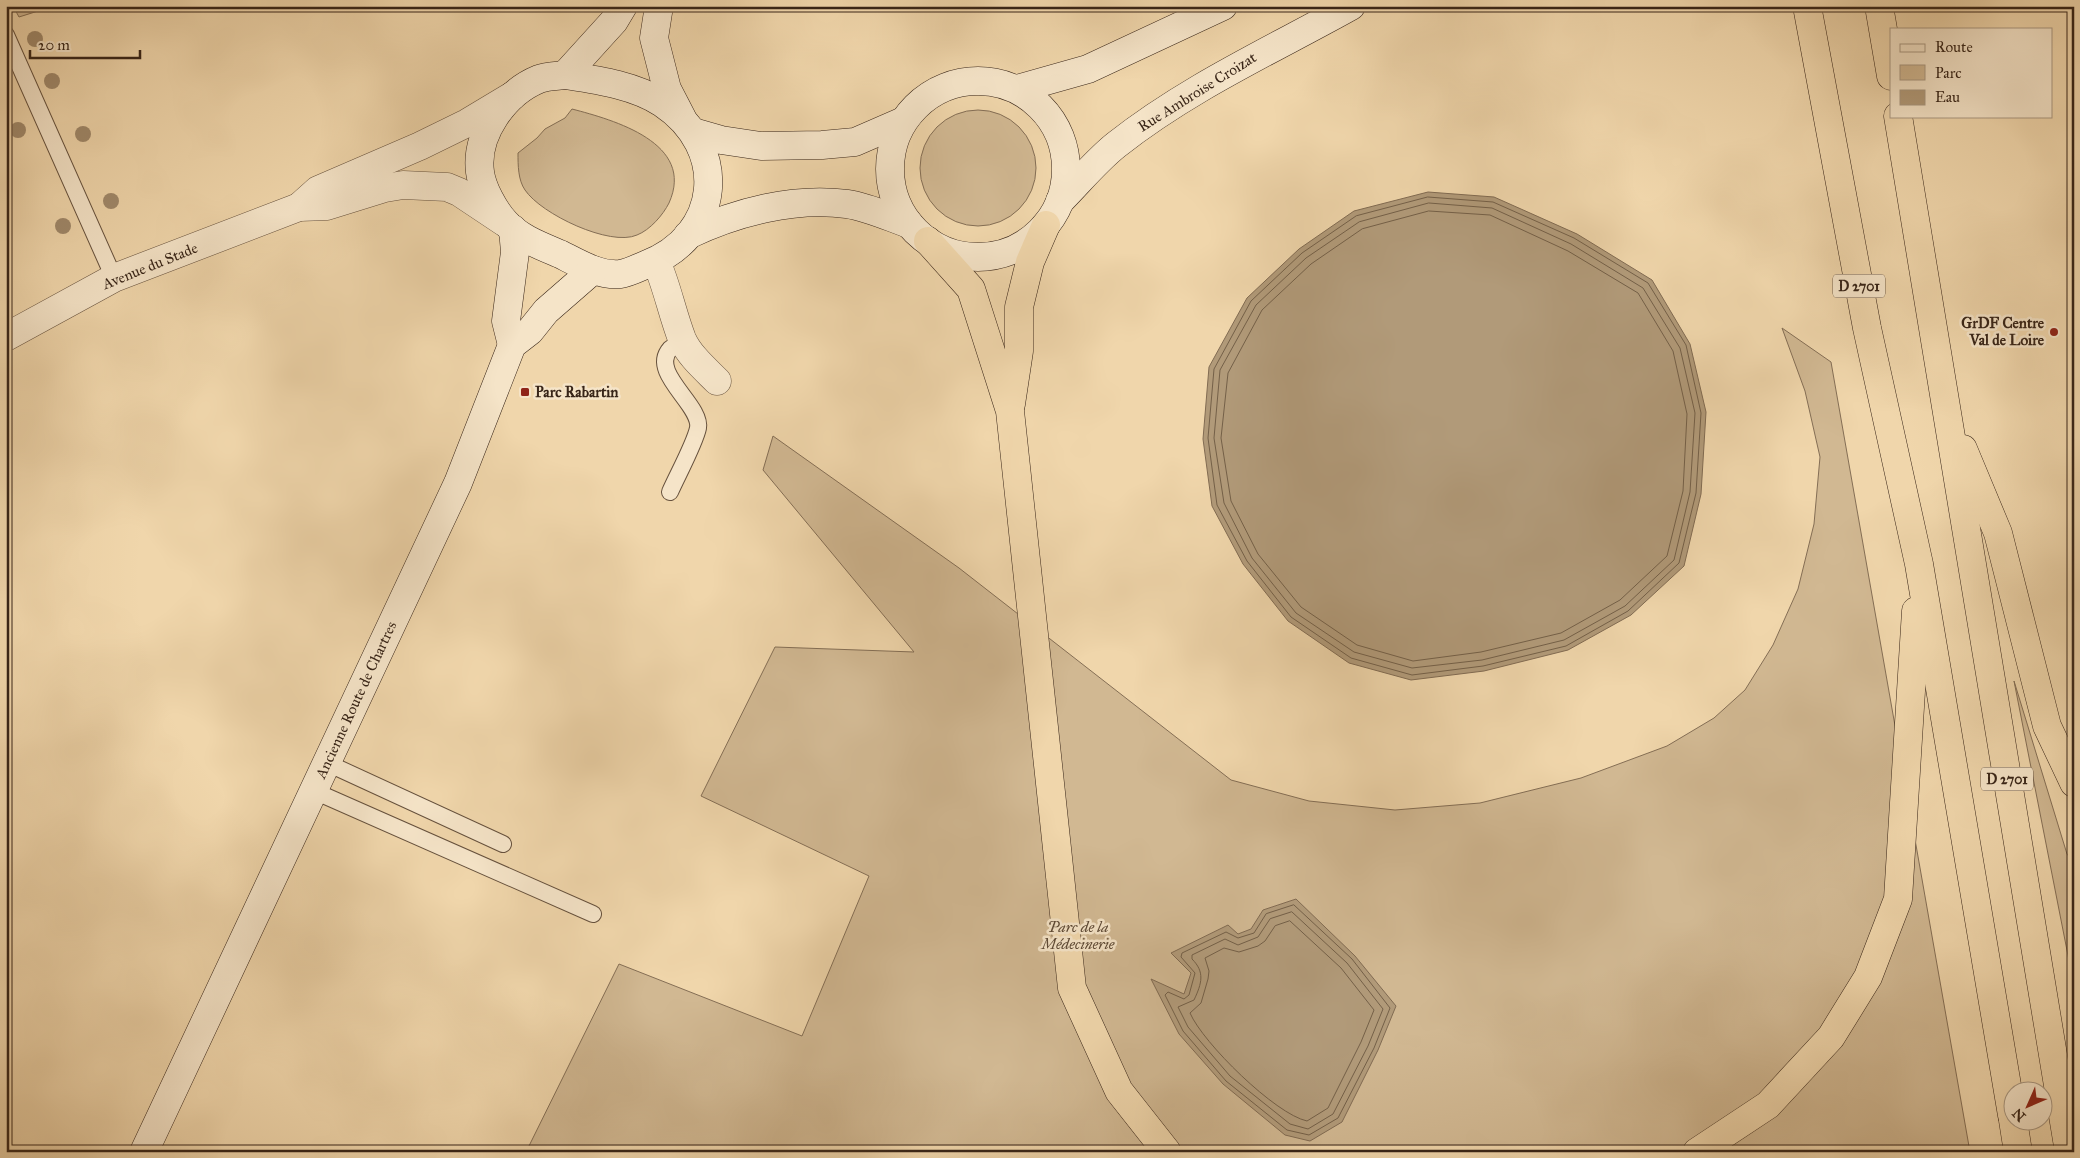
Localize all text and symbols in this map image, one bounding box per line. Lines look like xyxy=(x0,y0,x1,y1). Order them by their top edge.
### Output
scale bar xyxy=(30,28,140,60)
legend xyxy=(1890,28,2052,118)
text: 20 m xyxy=(38,36,70,54)
text: Route xyxy=(1935,38,1973,56)
street label: Rue Ambroise Croizat xyxy=(1134,48,1260,136)
text: Parc xyxy=(1935,64,1962,82)
text: Eau xyxy=(1935,88,1960,106)
street label: Avenue du Stade xyxy=(99,239,200,294)
road number: D 2701 xyxy=(1833,274,1885,298)
place label: GrDF Centre Val de Loire xyxy=(1961,314,2045,349)
marker: GrDF Centre Val de Loire xyxy=(2048,326,2060,338)
place label: Parc Rabartin xyxy=(535,383,619,401)
marker: Parc Rabartin xyxy=(519,386,531,398)
street label: Ancienne Route de Chartres xyxy=(311,618,400,782)
road number: D 2701 xyxy=(1981,768,2033,791)
park label: Parc de la Médecinerie xyxy=(1040,918,1115,953)
north arrow xyxy=(2002,1080,2052,1130)
text: N xyxy=(2009,1105,2029,1125)

